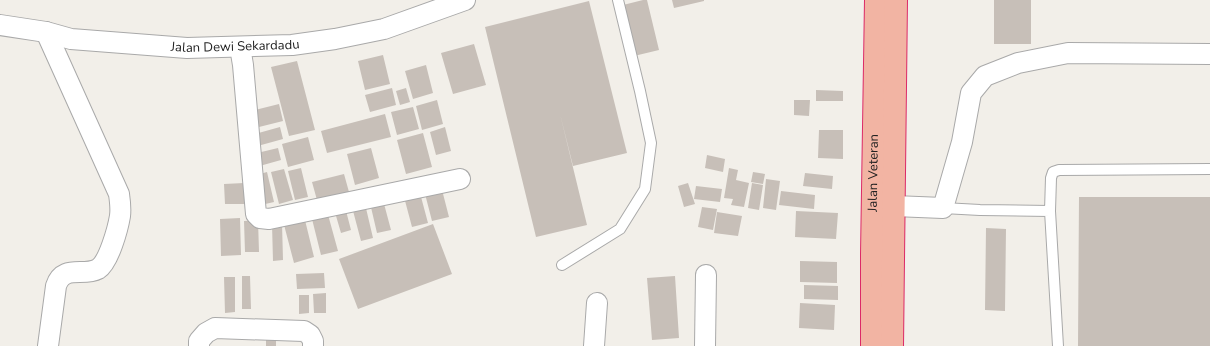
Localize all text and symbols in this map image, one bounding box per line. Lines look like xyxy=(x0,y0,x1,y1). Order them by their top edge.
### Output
street label: Jalan Dewi Sekardadu xyxy=(169,35,301,57)
street label: Jalan Veteran xyxy=(864,134,883,213)

